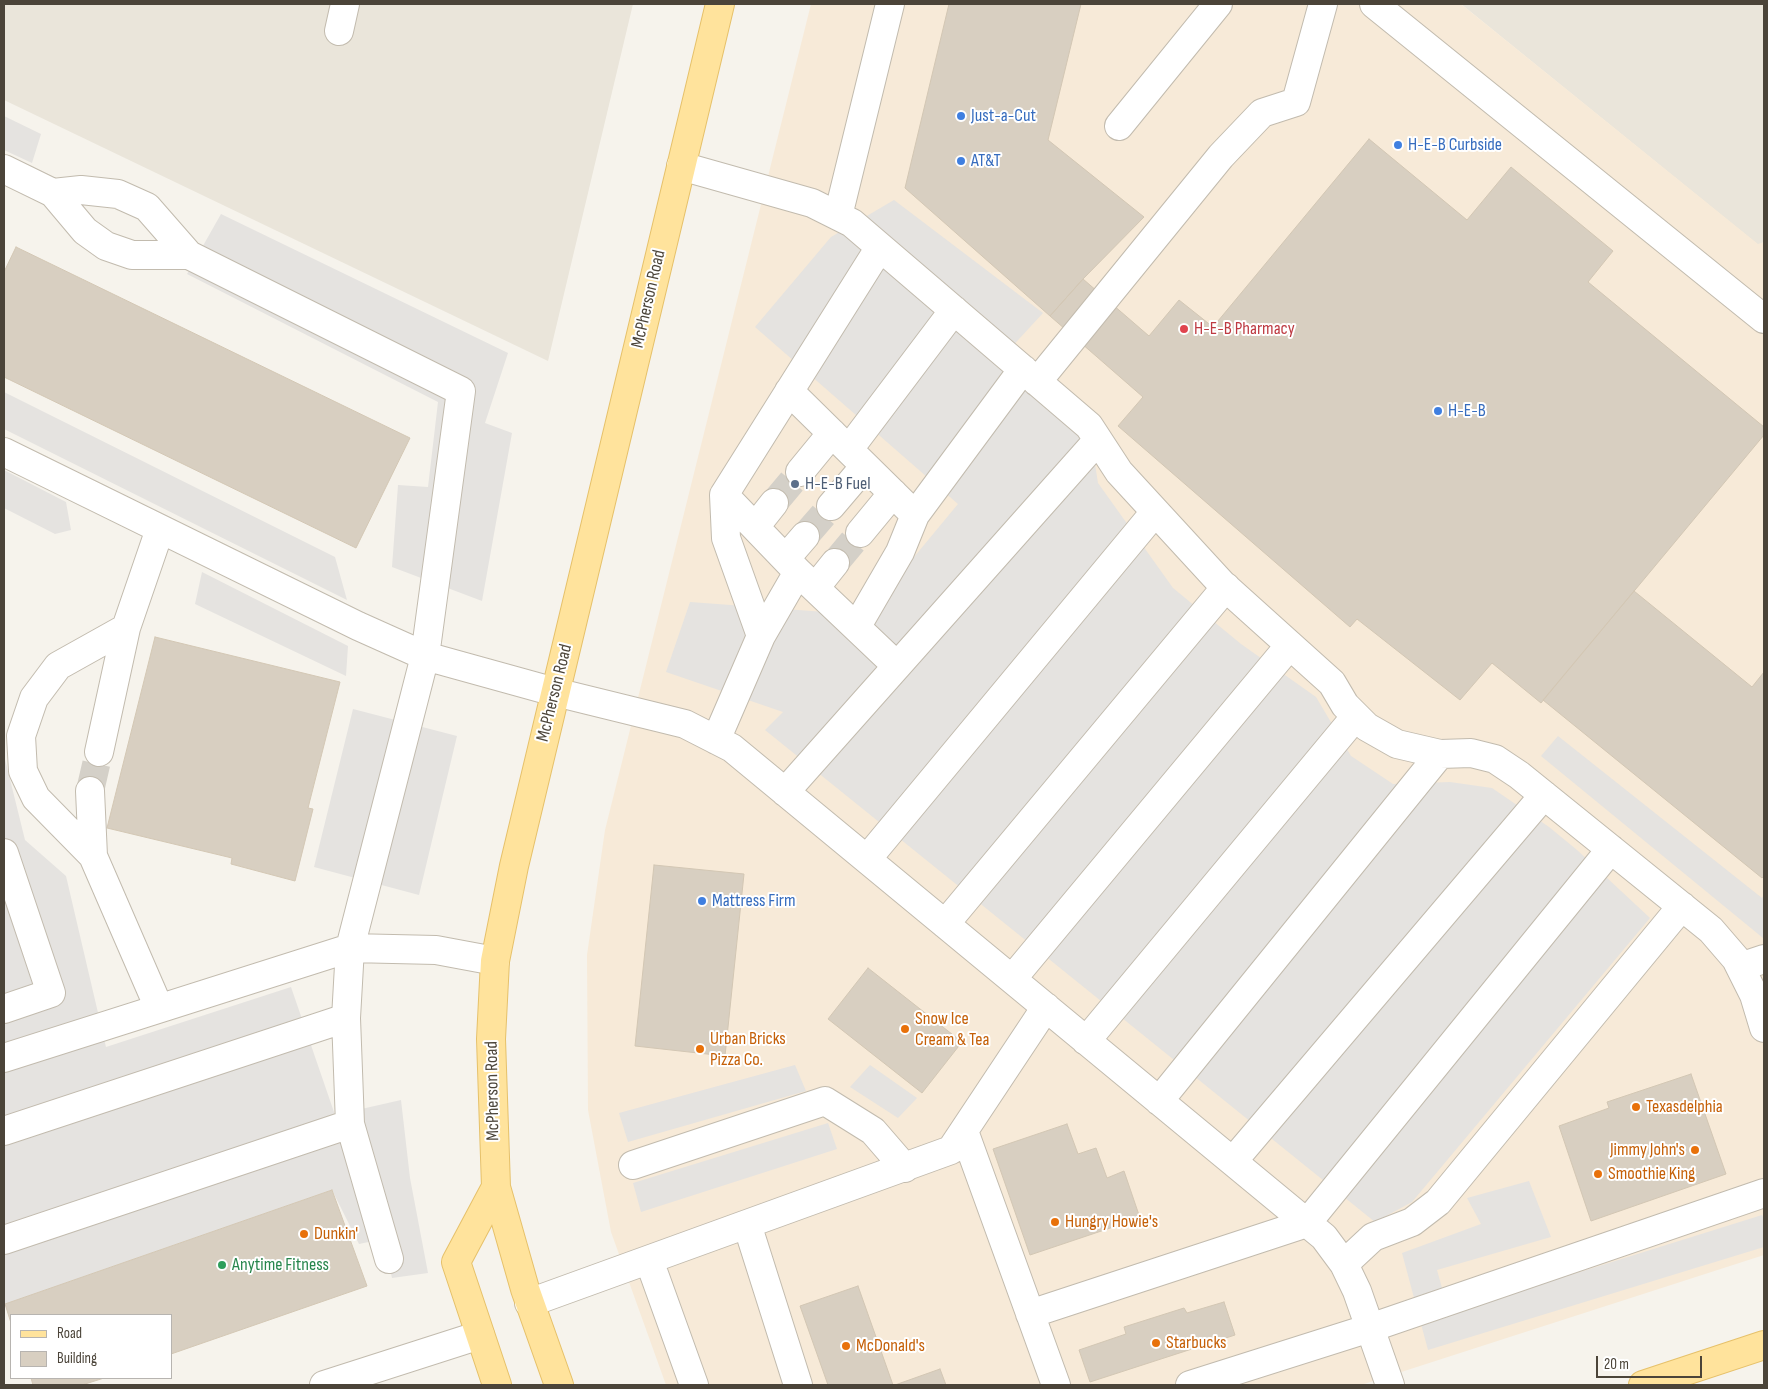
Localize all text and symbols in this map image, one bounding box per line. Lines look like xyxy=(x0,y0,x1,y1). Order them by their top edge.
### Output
place label: Just-a-Cut xyxy=(971,105,1036,127)
marker: Just-a-Cut xyxy=(955,110,967,122)
place label: H-E-B Curbside xyxy=(1408,134,1502,156)
marker: H-E-B Curbside xyxy=(1392,139,1404,151)
place label: AT&T xyxy=(971,150,1001,172)
marker: AT&T xyxy=(955,155,967,167)
street label: McPherson Road xyxy=(627,248,671,350)
place label: H-E-B Pharmacy xyxy=(1194,318,1295,340)
marker: H-E-B Pharmacy xyxy=(1178,323,1190,335)
place label: H-E-B xyxy=(1448,400,1486,422)
marker: H-E-B xyxy=(1432,405,1444,417)
place label: H-E-B Fuel xyxy=(805,473,871,495)
marker: H-E-B Fuel xyxy=(789,478,801,490)
street label: McPherson Road xyxy=(532,642,578,744)
place label: Mattress Firm xyxy=(712,890,795,912)
marker: Mattress Firm xyxy=(696,895,708,907)
place label: Snow Ice Cream & Tea xyxy=(915,1008,989,1050)
marker: Snow Ice Cream & Tea xyxy=(899,1023,911,1035)
place label: Urban Bricks Pizza Co. xyxy=(710,1028,786,1070)
street label: McPherson Road xyxy=(481,1041,505,1141)
marker: Urban Bricks Pizza Co. xyxy=(694,1043,706,1055)
place label: Texasdelphia xyxy=(1646,1096,1723,1118)
marker: Texasdelphia xyxy=(1630,1101,1642,1113)
place label: Jimmy John's xyxy=(1610,1139,1685,1161)
marker: Jimmy John's xyxy=(1689,1144,1701,1156)
place label: Smoothie King xyxy=(1608,1163,1695,1185)
marker: Smoothie King xyxy=(1592,1168,1604,1180)
place label: Hungry Howie's xyxy=(1065,1211,1158,1233)
marker: Hungry Howie's xyxy=(1049,1216,1061,1228)
place label: Dunkin' xyxy=(314,1223,358,1245)
marker: Dunkin' xyxy=(298,1228,310,1240)
place label: Anytime Fitness xyxy=(232,1254,329,1276)
marker: Anytime Fitness xyxy=(216,1259,228,1271)
legend xyxy=(10,1314,172,1379)
text: Road xyxy=(57,1324,82,1343)
place label: Starbucks xyxy=(1166,1332,1226,1354)
place label: McDonald's xyxy=(856,1335,925,1357)
marker: Starbucks xyxy=(1150,1337,1162,1349)
marker: McDonald's xyxy=(840,1340,852,1352)
scale bar xyxy=(1598,1346,1704,1378)
text: Building xyxy=(57,1349,97,1368)
text: 20 m xyxy=(1604,1355,1629,1374)

